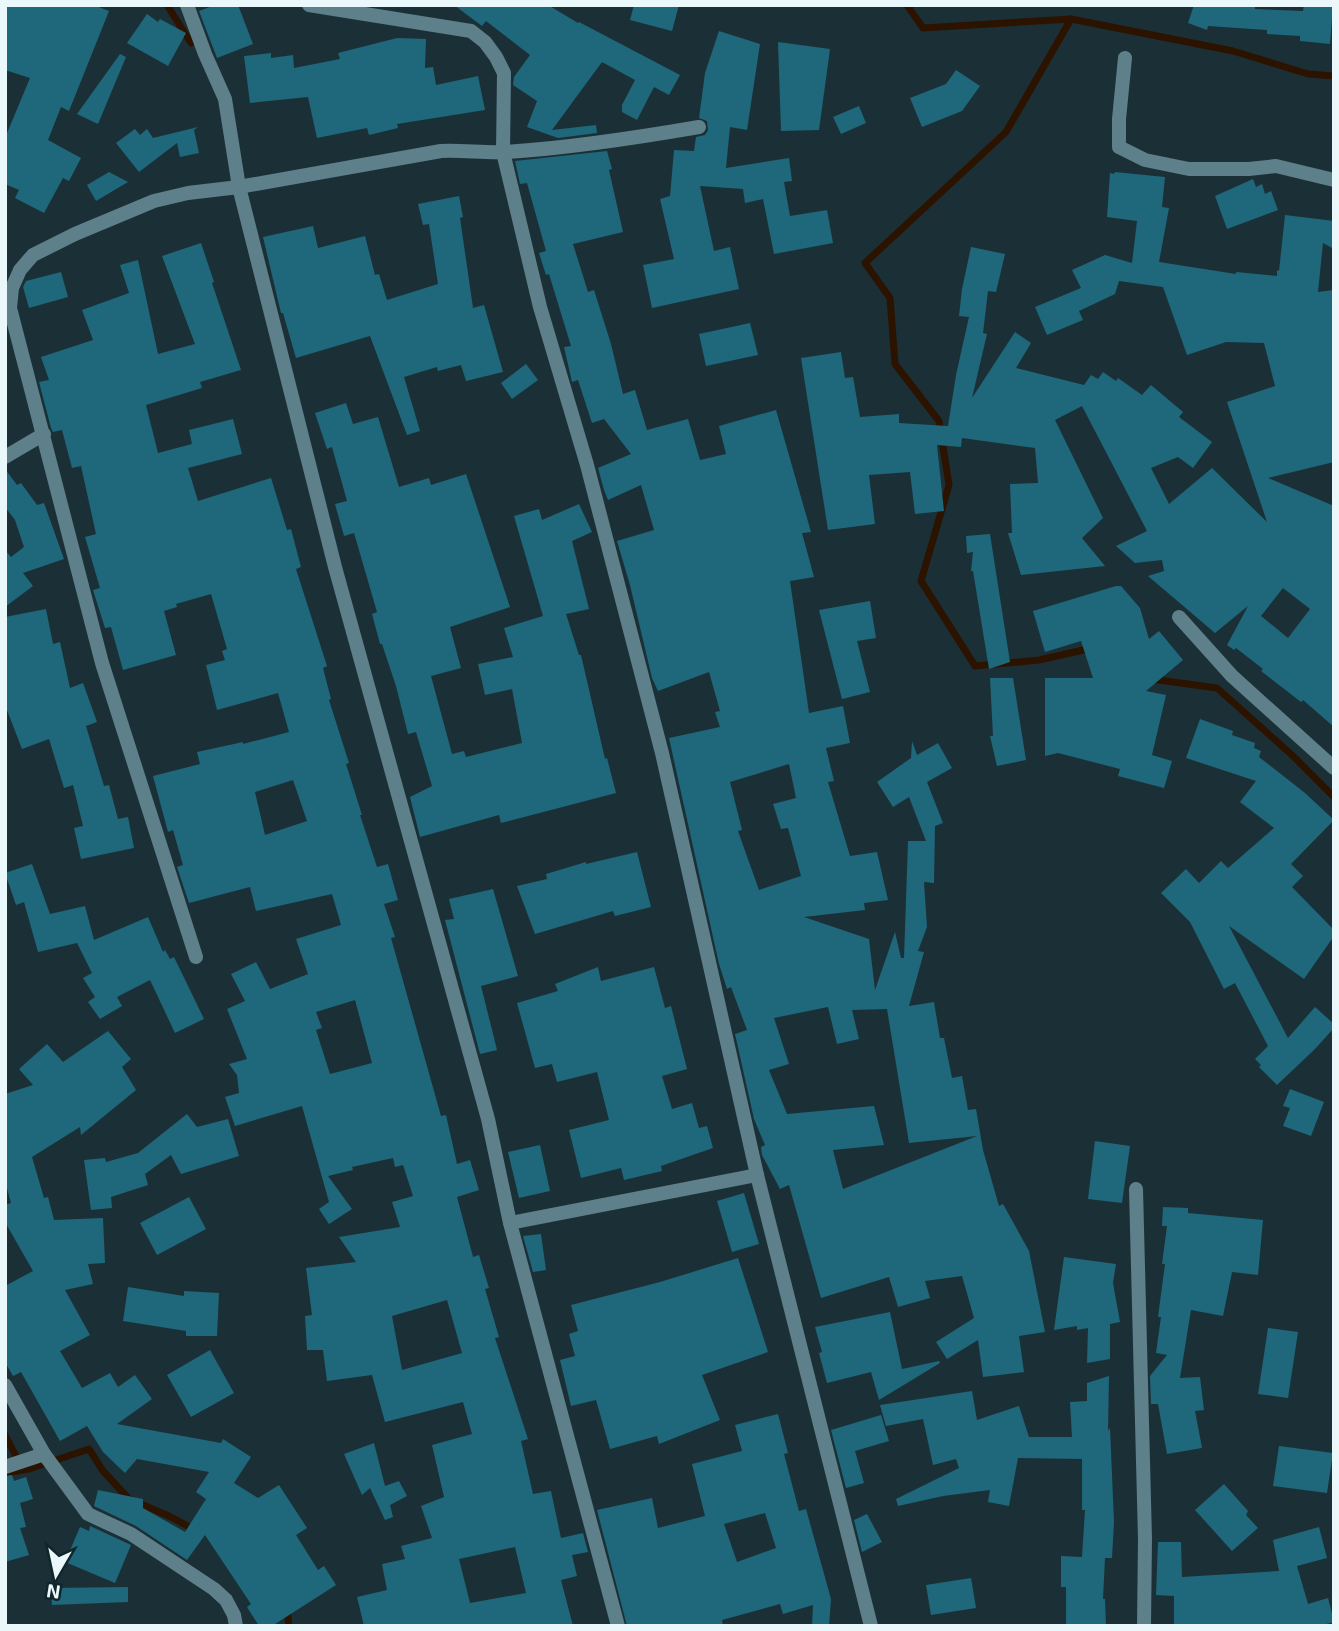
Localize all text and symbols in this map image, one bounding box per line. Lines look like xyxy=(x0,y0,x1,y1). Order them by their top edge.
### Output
north arrow xyxy=(21,1540,91,1610)
text: N xyxy=(45,1580,62,1605)

